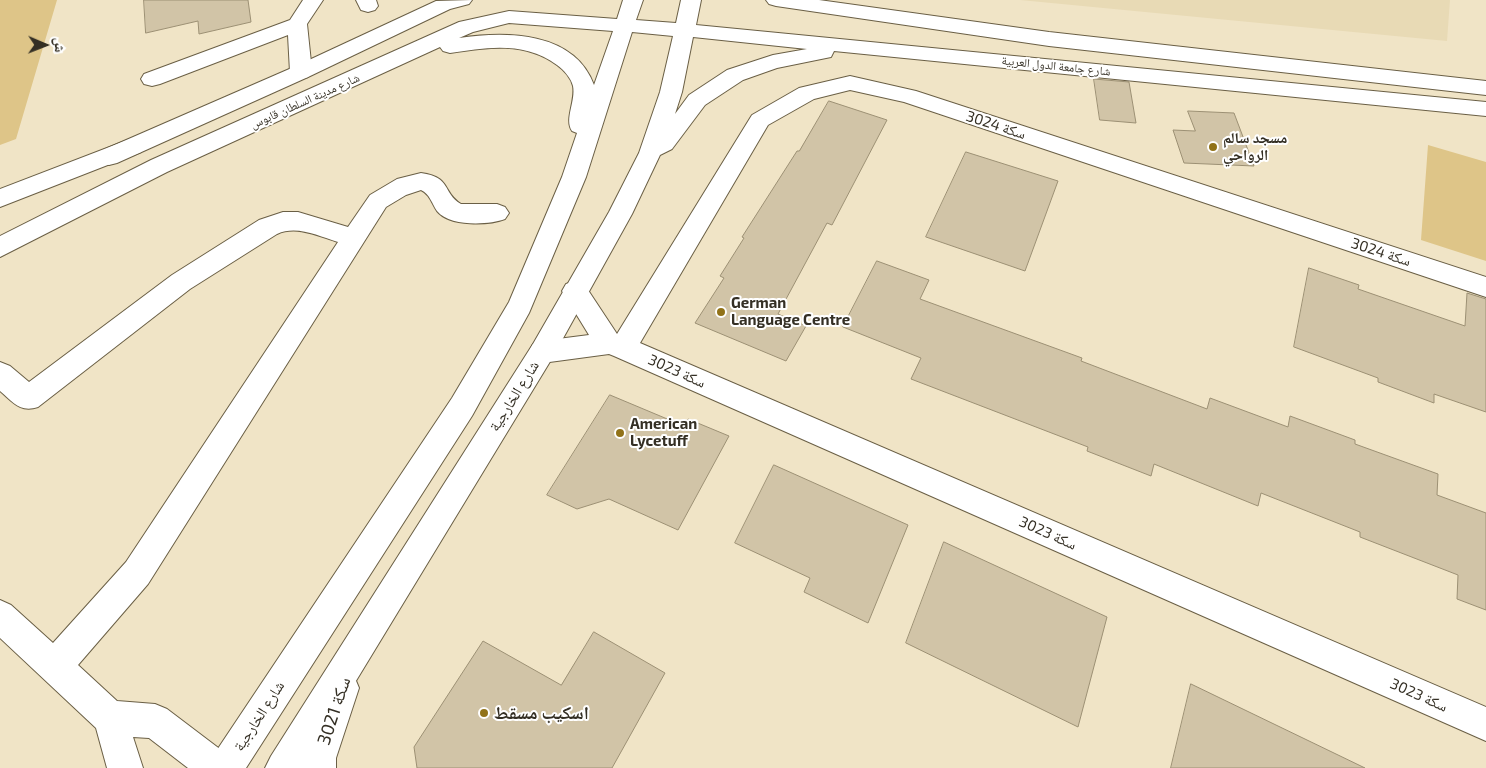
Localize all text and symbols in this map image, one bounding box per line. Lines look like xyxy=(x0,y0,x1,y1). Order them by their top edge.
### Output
north arrow xyxy=(20,20,70,70)
text: ش xyxy=(52,38,69,53)
street label: شارع جامعة الدول العربية xyxy=(1001,53,1111,79)
street label: شارع مدينة السلطان قابوس xyxy=(248,70,362,132)
street label: سكة 3024 xyxy=(964,107,1028,143)
place label: مسجد سالم الرواحي xyxy=(1223,129,1287,164)
marker: مسجد سالم الرواحي xyxy=(1207,141,1219,153)
street label: سكة 3024 xyxy=(1349,234,1413,270)
place label: German Language Centre xyxy=(731,294,850,329)
marker: German Language Centre xyxy=(715,306,727,318)
street label: سكة 3023 xyxy=(645,350,709,392)
street label: شارع الخارجية xyxy=(485,357,543,435)
place label: American Lycetuff xyxy=(630,415,697,450)
marker: American Lycetuff xyxy=(614,427,626,439)
street label: سكة 3023 xyxy=(1016,512,1080,554)
street label: سكة 3021 xyxy=(313,674,355,748)
street label: سكة 3023 xyxy=(1387,674,1451,716)
street label: شارع الخارجية xyxy=(230,678,288,754)
place label: اسكيب مسقط xyxy=(494,702,589,724)
marker: اسكيب مسقط xyxy=(478,707,490,719)

